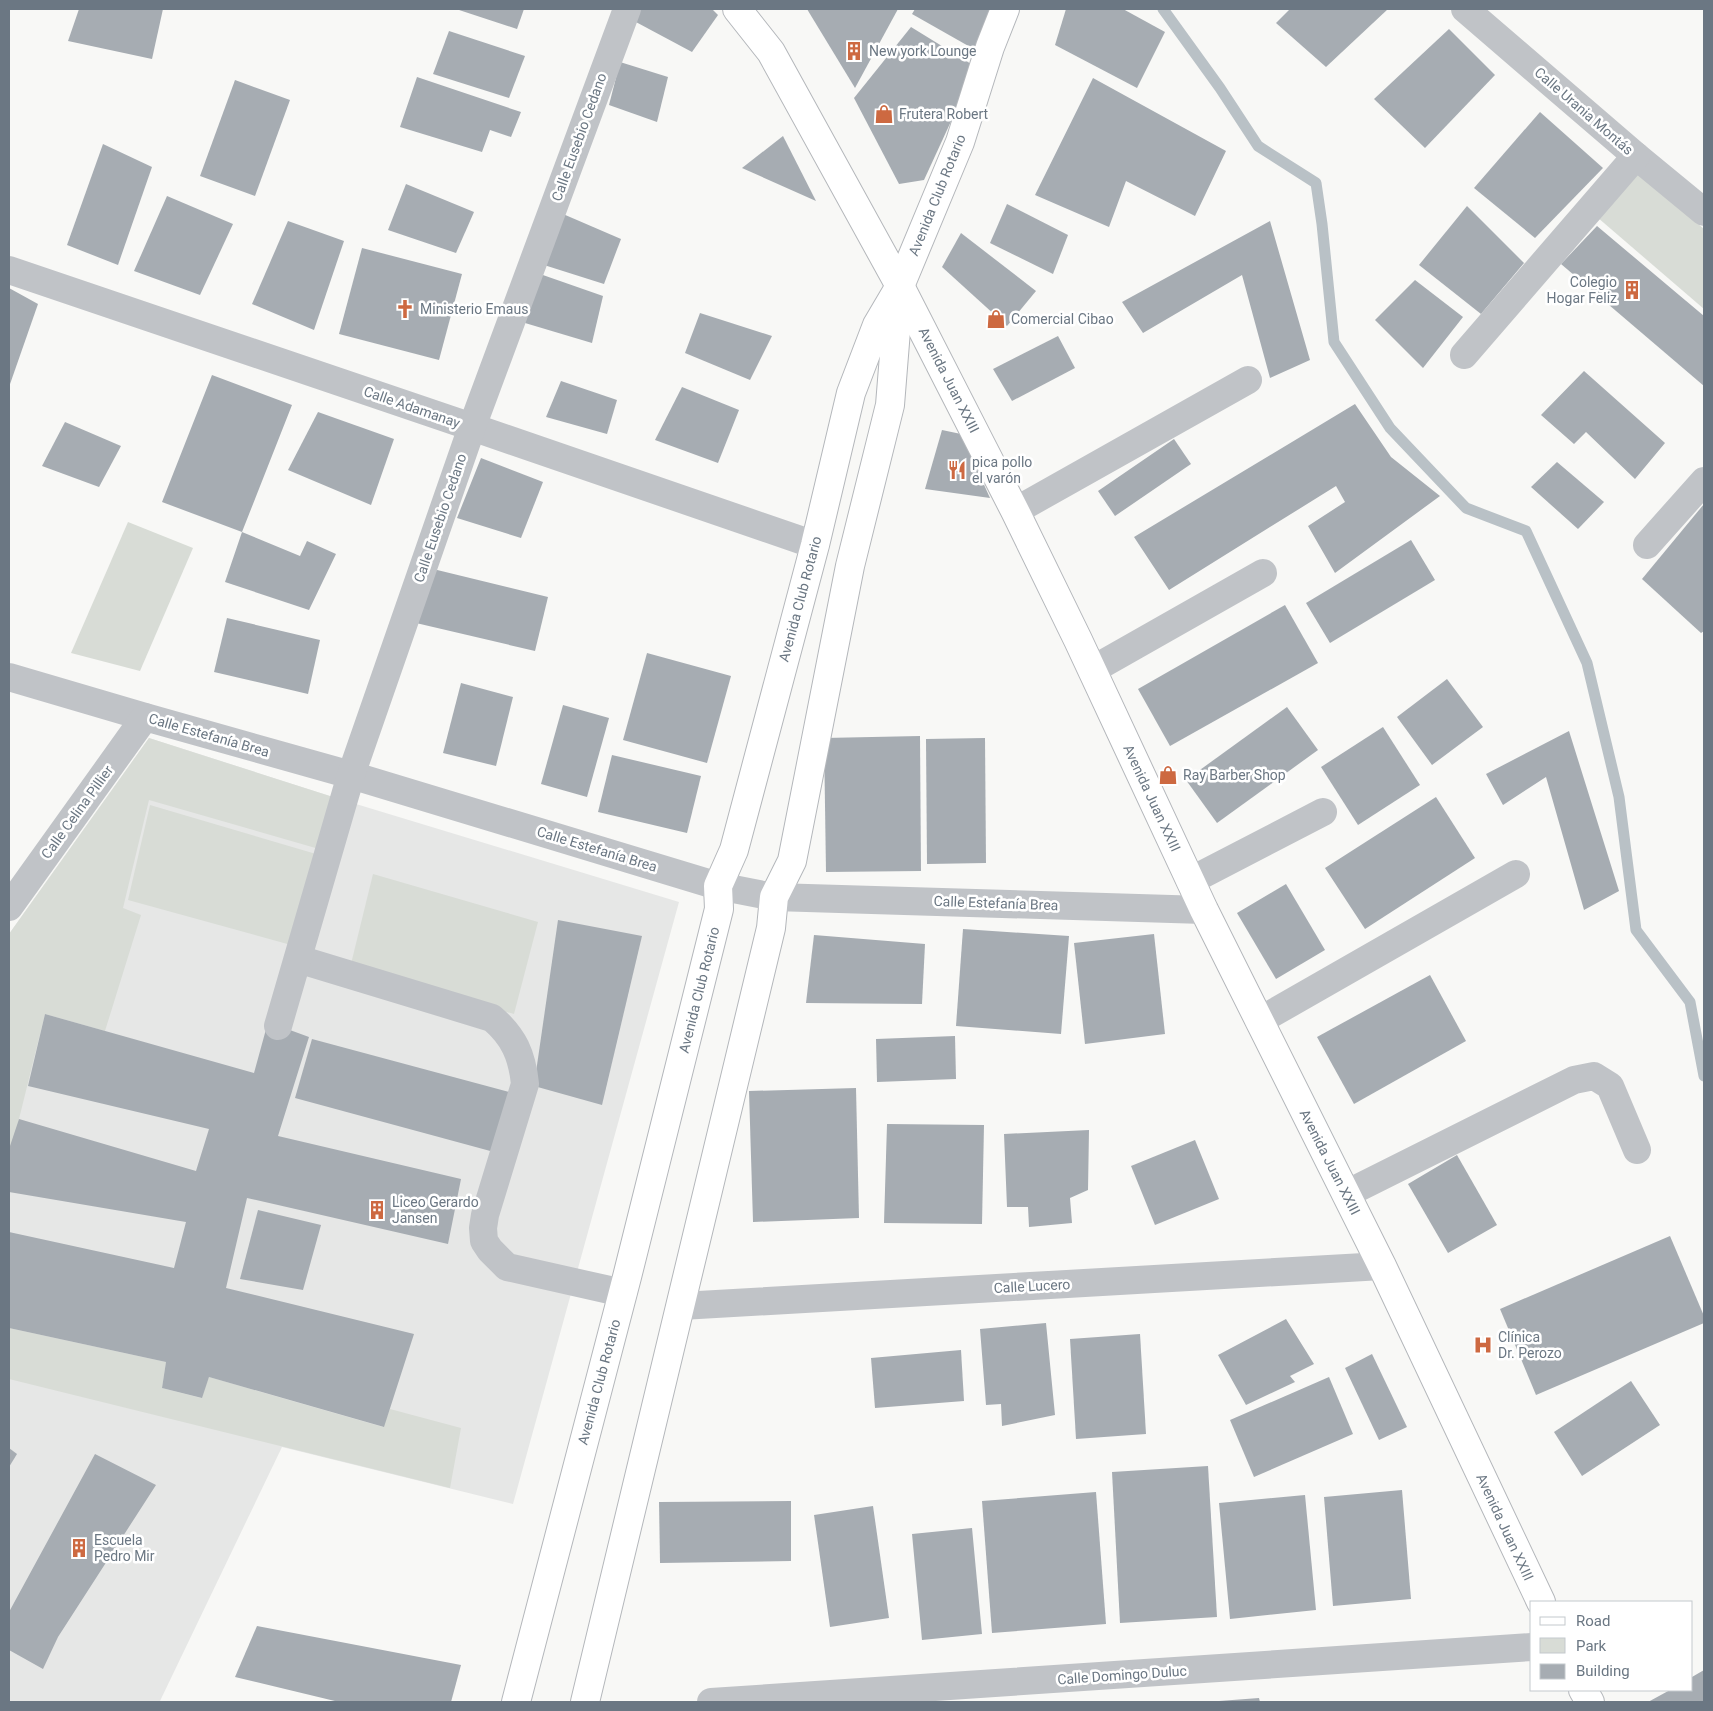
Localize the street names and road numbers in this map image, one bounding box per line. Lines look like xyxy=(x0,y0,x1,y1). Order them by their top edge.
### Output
street label: Calle Urania Montás xyxy=(1532,64,1636,158)
street label: Calle Eusebio Cedano xyxy=(548,71,610,203)
street label: Avenida Club Rotario xyxy=(905,132,969,258)
street label: Avenida Juan XXIII xyxy=(915,325,983,435)
street label: Calle Adamanay xyxy=(362,383,463,431)
street label: Calle Eusebio Cedano xyxy=(410,452,470,584)
street label: Avenida Club Rotario xyxy=(776,534,824,664)
street label: Calle Estefanía Brea xyxy=(147,710,271,760)
street label: Avenida Juan XXIII xyxy=(1120,742,1184,854)
street label: Calle Celina Pillier xyxy=(38,762,116,862)
street label: Calle Estefanía Brea xyxy=(535,823,659,875)
street label: Calle Estefanía Brea xyxy=(933,893,1059,913)
street label: Avenida Club Rotario xyxy=(676,925,722,1055)
street label: Avenida Juan XXIII xyxy=(1296,1107,1364,1217)
street label: Calle Lucero xyxy=(993,1276,1071,1296)
street label: Avenida Club Rotario xyxy=(575,1317,623,1447)
street label: Avenida Juan XXIII xyxy=(1473,1471,1537,1583)
street label: Calle Domingo Duluc xyxy=(1057,1662,1187,1688)

